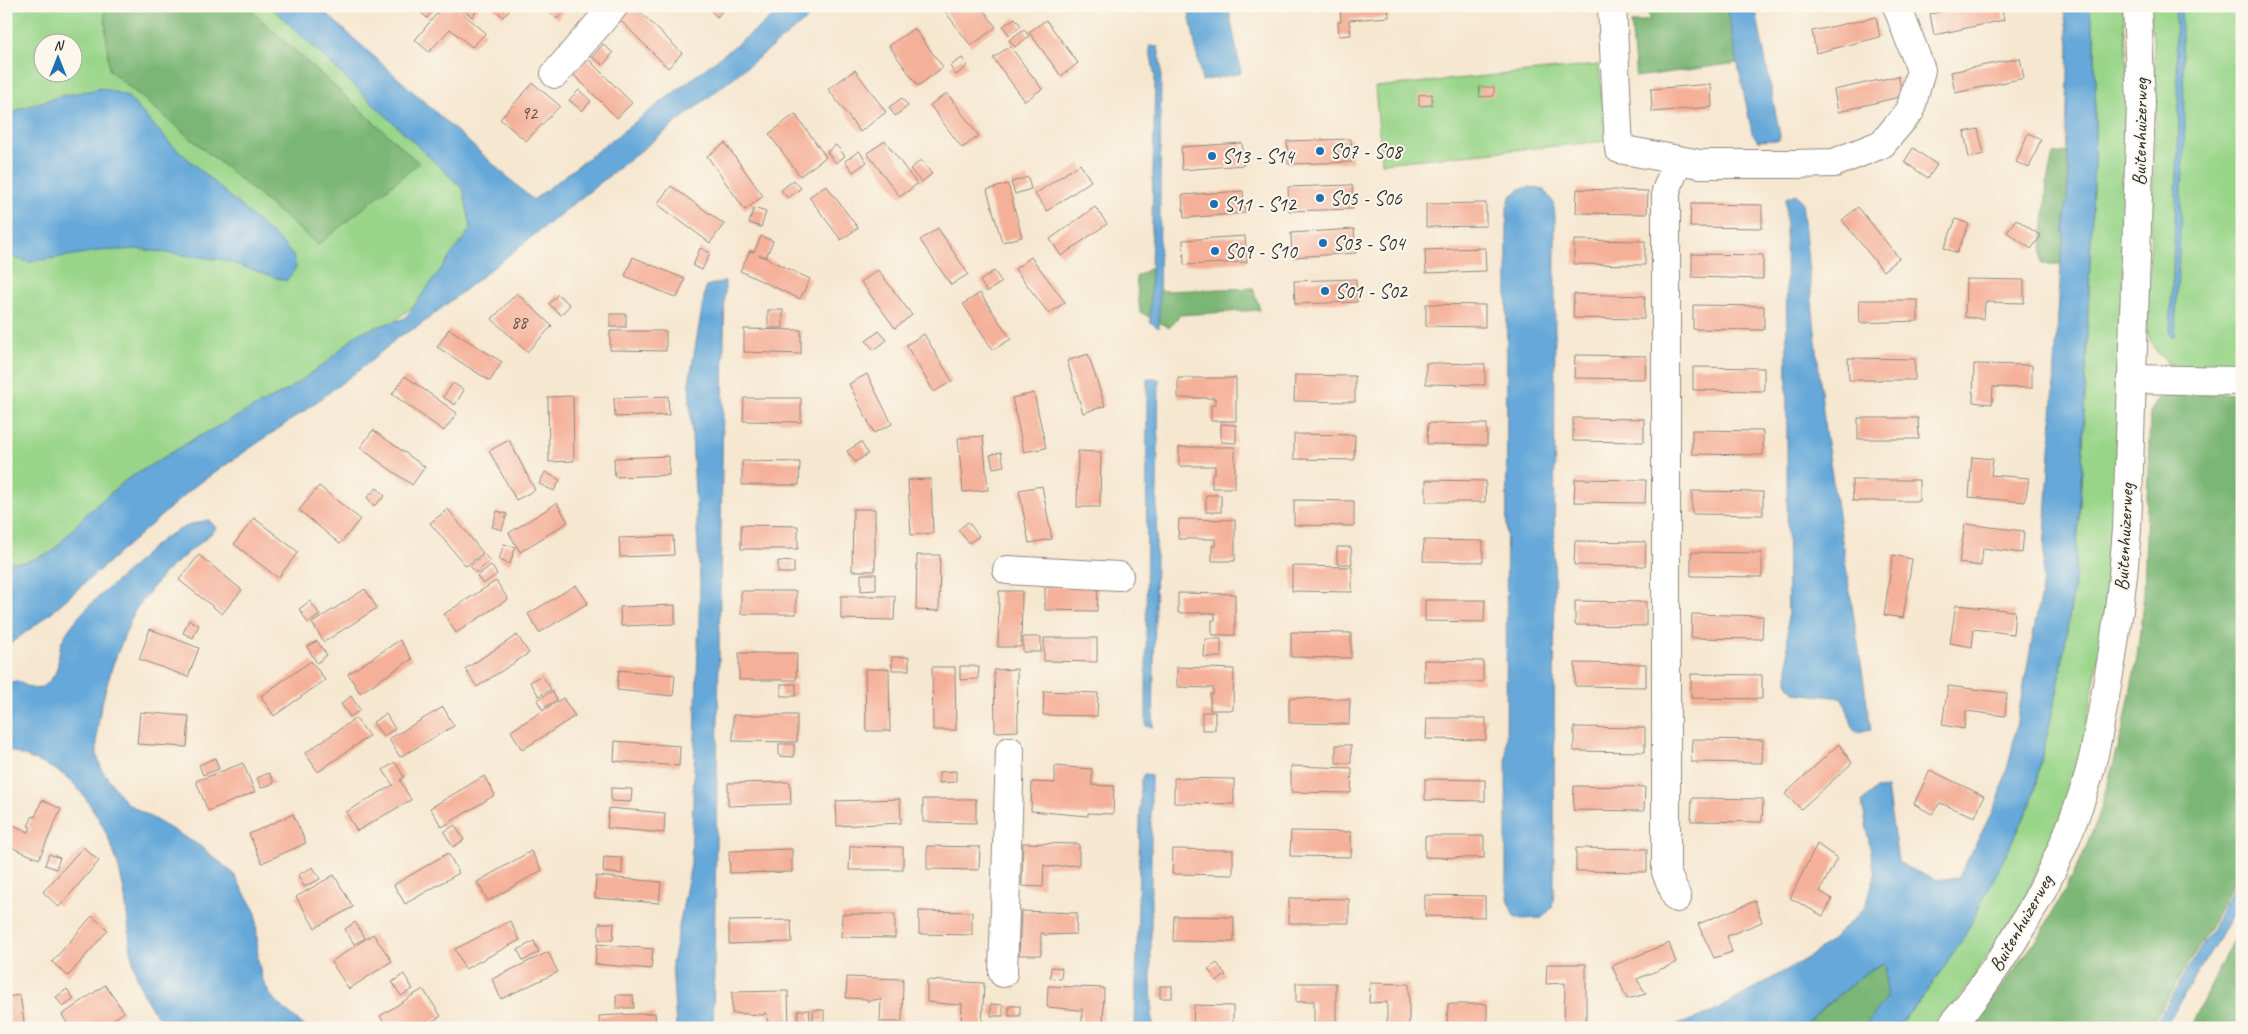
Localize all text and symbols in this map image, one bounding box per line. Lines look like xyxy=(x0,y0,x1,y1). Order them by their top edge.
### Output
north arrow xyxy=(32,32,82,82)
text: N xyxy=(54,37,65,54)
street label: Buitenhuizerweg xyxy=(2127,77,2153,186)
house number: 92 xyxy=(521,102,539,124)
place label: S07 - S08 xyxy=(1330,139,1404,164)
place label: S13 - S14 xyxy=(1222,144,1296,169)
marker: S07 - S08 xyxy=(1314,145,1326,157)
marker: S13 - S14 xyxy=(1206,150,1218,162)
place label: S05 - S06 xyxy=(1330,186,1403,211)
place label: S11 - S12 xyxy=(1224,192,1298,217)
marker: S05 - S06 xyxy=(1314,192,1326,204)
marker: S11 - S12 xyxy=(1208,198,1220,210)
place label: S03 - S04 xyxy=(1333,231,1407,256)
marker: S03 - S04 xyxy=(1317,237,1329,249)
place label: S09 - S10 xyxy=(1225,239,1299,264)
marker: S09 - S10 xyxy=(1209,245,1221,257)
place label: S01 - S02 xyxy=(1335,279,1409,304)
marker: S01 - S02 xyxy=(1319,285,1331,297)
house number: 88 xyxy=(511,311,529,333)
street label: Buitenhuizerweg xyxy=(2109,482,2139,591)
street label: Buitenhuizerweg xyxy=(1983,869,2059,976)

